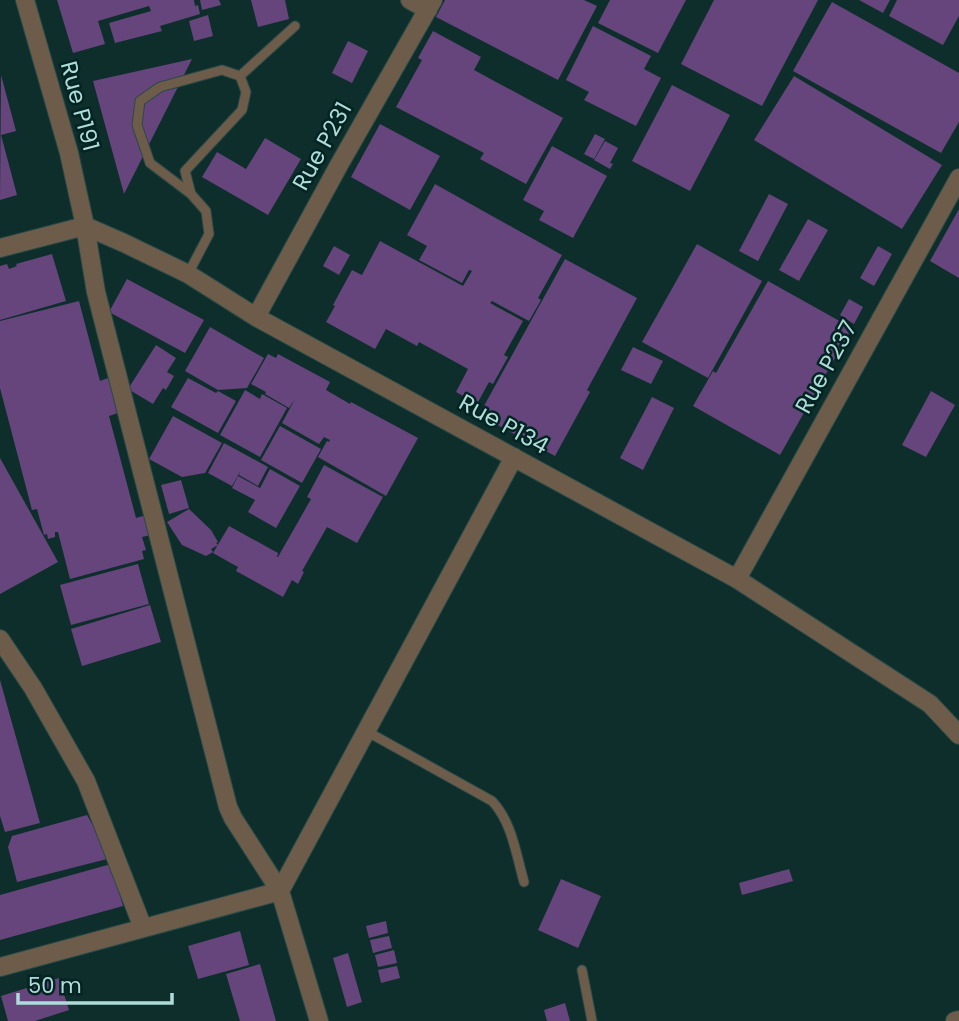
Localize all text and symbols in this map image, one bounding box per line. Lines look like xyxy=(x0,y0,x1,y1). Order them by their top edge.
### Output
street label: Rue P191 xyxy=(53,58,107,154)
street label: Rue P231 xyxy=(285,96,359,196)
street label: Rue P237 xyxy=(787,315,865,419)
street label: Rue P134 xyxy=(453,386,555,462)
scale bar xyxy=(18,962,172,1006)
text: 50 m xyxy=(28,971,82,1000)

